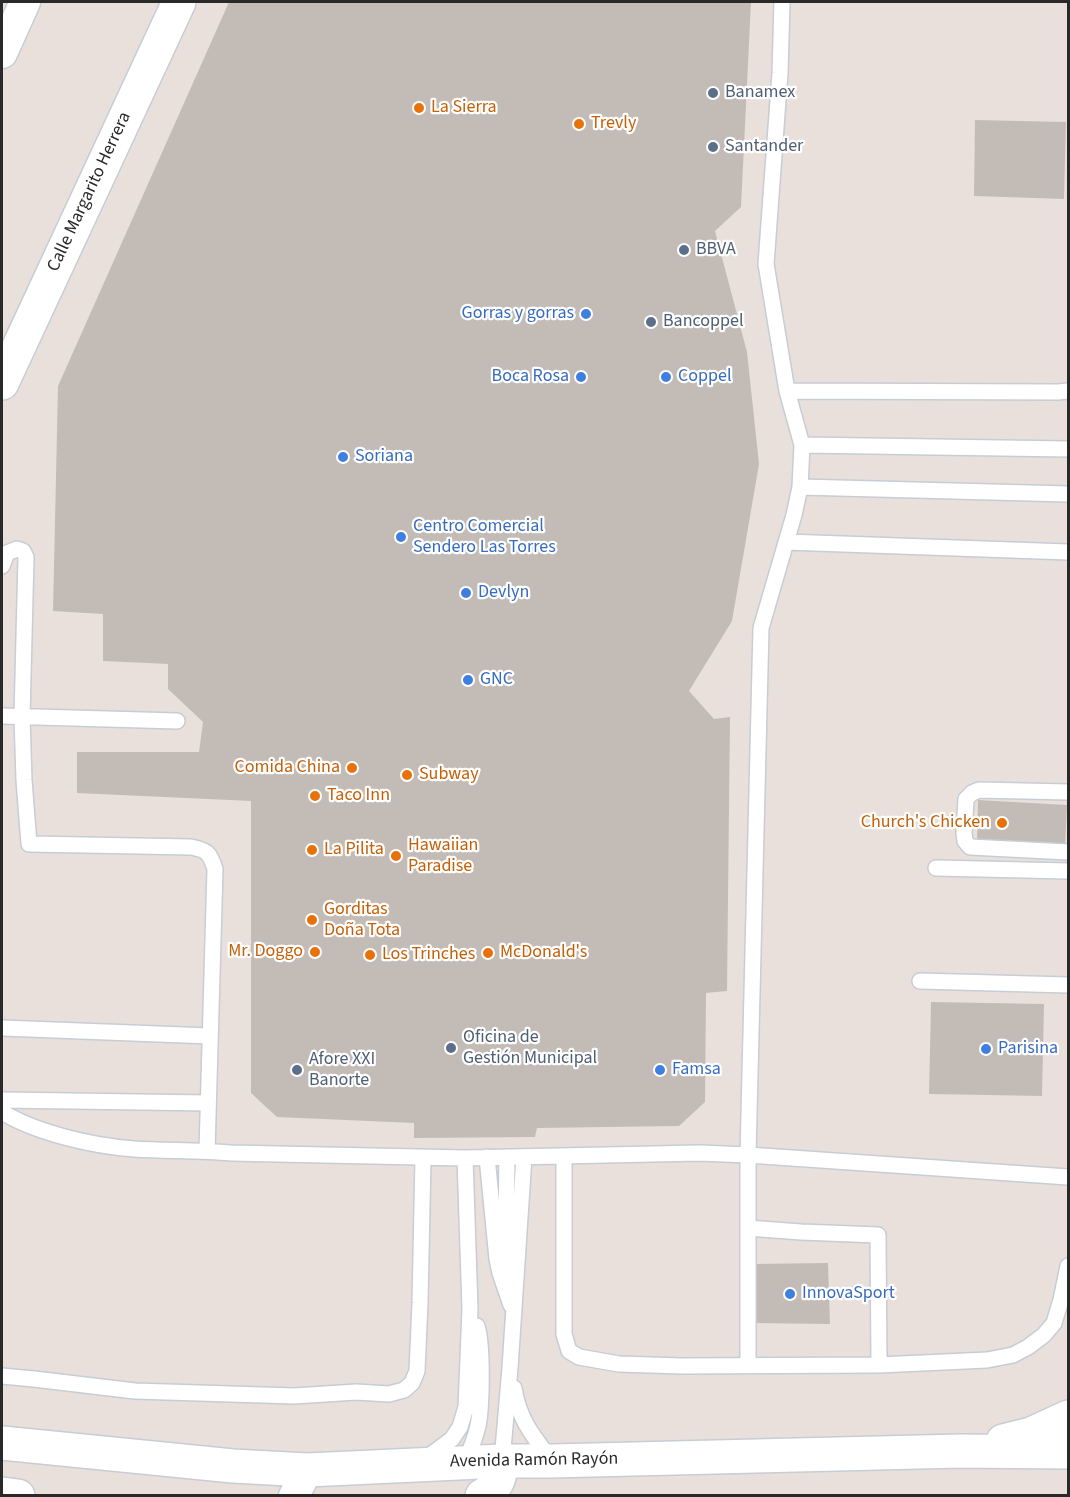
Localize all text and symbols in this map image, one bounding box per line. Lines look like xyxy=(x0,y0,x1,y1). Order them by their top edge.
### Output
place label: Banamex xyxy=(725,82,795,104)
marker: Banamex xyxy=(706,86,720,100)
place label: La Sierra xyxy=(431,97,497,119)
marker: La Sierra xyxy=(412,101,426,115)
street label: Calle Margarito Herrera xyxy=(43,109,137,275)
place label: Trevly xyxy=(591,113,636,135)
marker: Trevly xyxy=(572,117,586,131)
place label: Santander xyxy=(725,136,803,158)
marker: Santander xyxy=(706,140,720,154)
place label: BBVA xyxy=(696,239,736,261)
marker: BBVA xyxy=(677,243,691,257)
place label: Gorras y gorras xyxy=(462,303,574,325)
marker: Gorras y gorras xyxy=(579,307,593,321)
place label: Bancoppel xyxy=(663,311,744,333)
marker: Bancoppel xyxy=(644,315,658,329)
place label: Boca Rosa xyxy=(492,366,569,388)
place label: Coppel xyxy=(678,366,732,388)
marker: Boca Rosa xyxy=(574,370,588,384)
marker: Coppel xyxy=(659,370,673,384)
place label: Soriana xyxy=(355,446,413,468)
marker: Soriana xyxy=(336,450,350,464)
place label: Centro Comercial Sendero Las Torres xyxy=(413,516,556,558)
marker: Centro Comercial Sendero Las Torres xyxy=(394,530,408,544)
place label: Devlyn xyxy=(478,582,529,604)
marker: Devlyn xyxy=(459,586,473,600)
place label: GNC xyxy=(480,669,513,691)
marker: GNC xyxy=(461,673,475,687)
place label: Comida China xyxy=(235,757,340,779)
marker: Comida China xyxy=(345,761,359,775)
place label: Subway xyxy=(419,764,479,786)
marker: Subway xyxy=(400,768,414,782)
place label: Taco Inn xyxy=(327,785,390,807)
marker: Taco Inn xyxy=(308,789,322,803)
place label: Church's Chicken xyxy=(861,812,990,834)
marker: Church's Chicken xyxy=(995,816,1009,830)
place label: Hawaiian Paradise xyxy=(408,835,478,878)
place label: La Pilita xyxy=(324,839,384,861)
marker: La Pilita xyxy=(305,843,319,857)
marker: Hawaiian Paradise xyxy=(389,849,403,863)
place label: Gorditas Doña Tota xyxy=(324,899,400,942)
marker: Gorditas Doña Tota xyxy=(305,913,319,927)
place label: Mr. Doggo xyxy=(228,941,303,963)
place label: McDonald's xyxy=(500,942,587,964)
place label: Los Trinches xyxy=(382,944,475,966)
marker: Mr. Doggo xyxy=(308,945,322,959)
marker: McDonald's xyxy=(481,946,495,960)
marker: Los Trinches xyxy=(363,948,377,962)
place label: Oficina de Gestión Municipal xyxy=(463,1027,597,1070)
place label: Parisina xyxy=(998,1038,1058,1060)
marker: Oficina de Gestión Municipal xyxy=(444,1041,458,1055)
marker: Parisina xyxy=(979,1042,993,1056)
place label: Afore XXI Banorte xyxy=(309,1049,375,1092)
place label: Famsa xyxy=(672,1059,721,1081)
marker: Afore XXI Banorte xyxy=(290,1063,304,1077)
marker: Famsa xyxy=(653,1063,667,1077)
place label: InnovaSport xyxy=(802,1283,895,1305)
marker: InnovaSport xyxy=(783,1287,797,1301)
street label: Avenida Ramón Rayón xyxy=(450,1449,618,1473)

